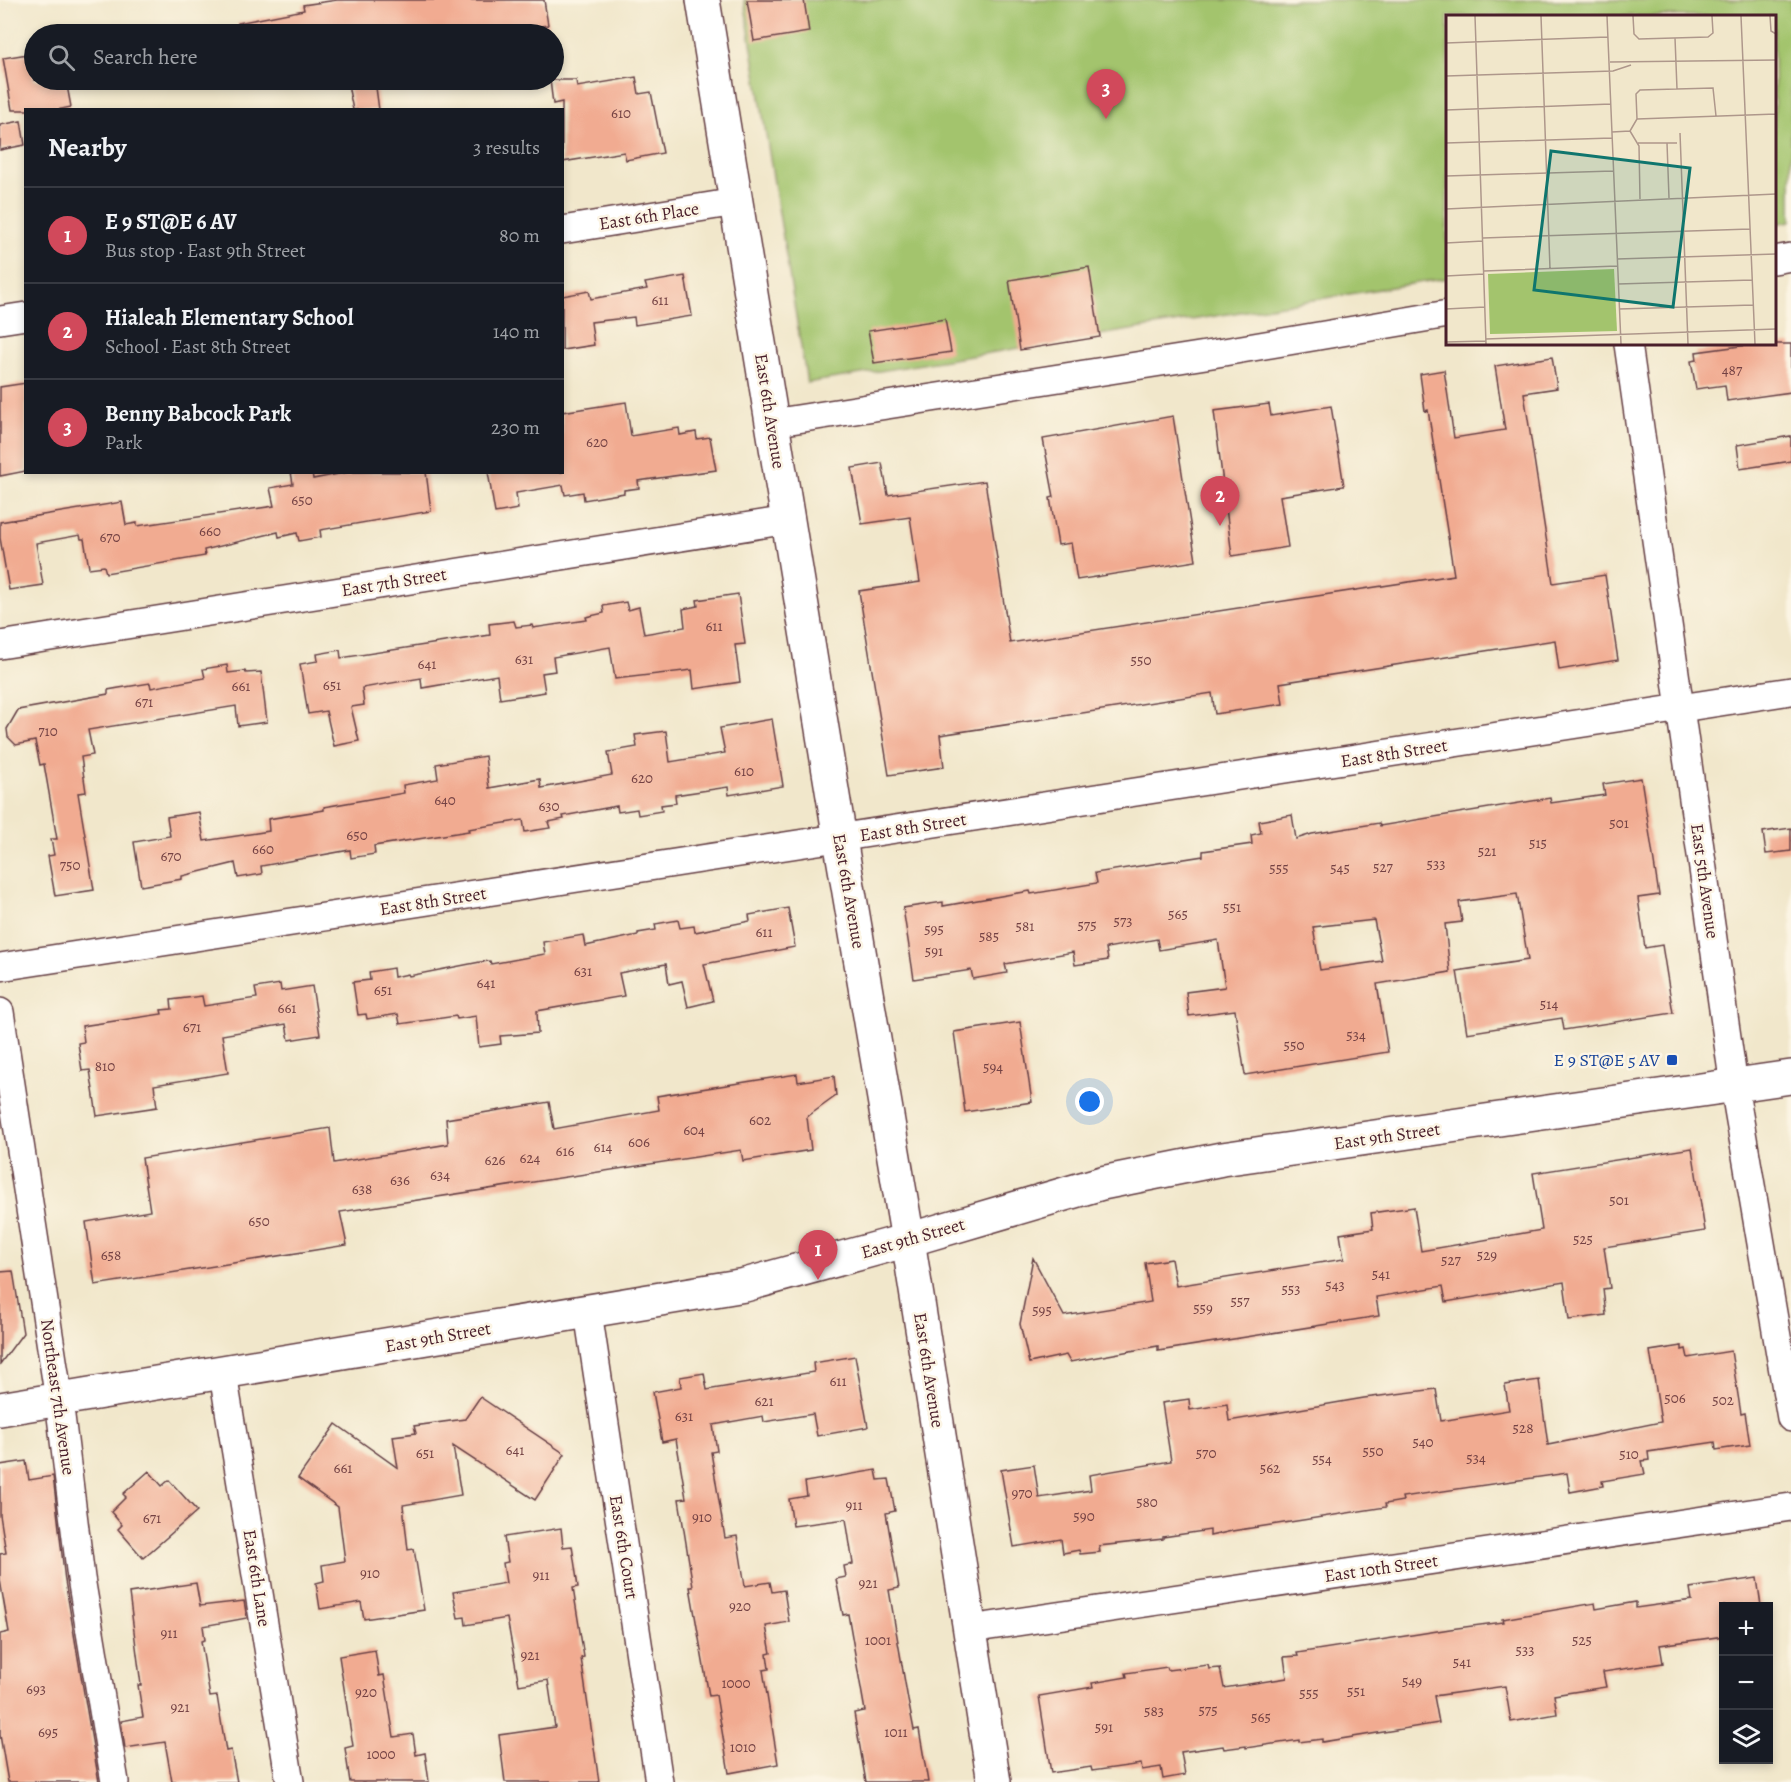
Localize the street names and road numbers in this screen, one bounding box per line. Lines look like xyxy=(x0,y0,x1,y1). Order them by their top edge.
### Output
street label: East 6th Place xyxy=(597,196,701,236)
street label: East 6th Avenue xyxy=(749,352,791,470)
street label: East 7th Street xyxy=(340,562,448,602)
street label: East 8th Street xyxy=(1339,733,1449,773)
street label: East 8th Street xyxy=(858,807,968,847)
street label: East 5th Avenue xyxy=(1685,822,1725,940)
street label: East 6th Avenue xyxy=(827,832,871,950)
street label: East 8th Street xyxy=(378,881,488,921)
street label: East 9th Street xyxy=(1332,1117,1442,1155)
street label: East 9th Street xyxy=(858,1212,968,1264)
street label: East 6th Avenue xyxy=(908,1311,950,1429)
street label: East 9th Street xyxy=(383,1316,493,1358)
street label: Northeast 7th Avenue xyxy=(35,1317,81,1477)
street label: East 6th Court xyxy=(604,1493,644,1601)
street label: East 6th Lane xyxy=(237,1528,277,1628)
street label: East 10th Street xyxy=(1323,1548,1439,1588)

